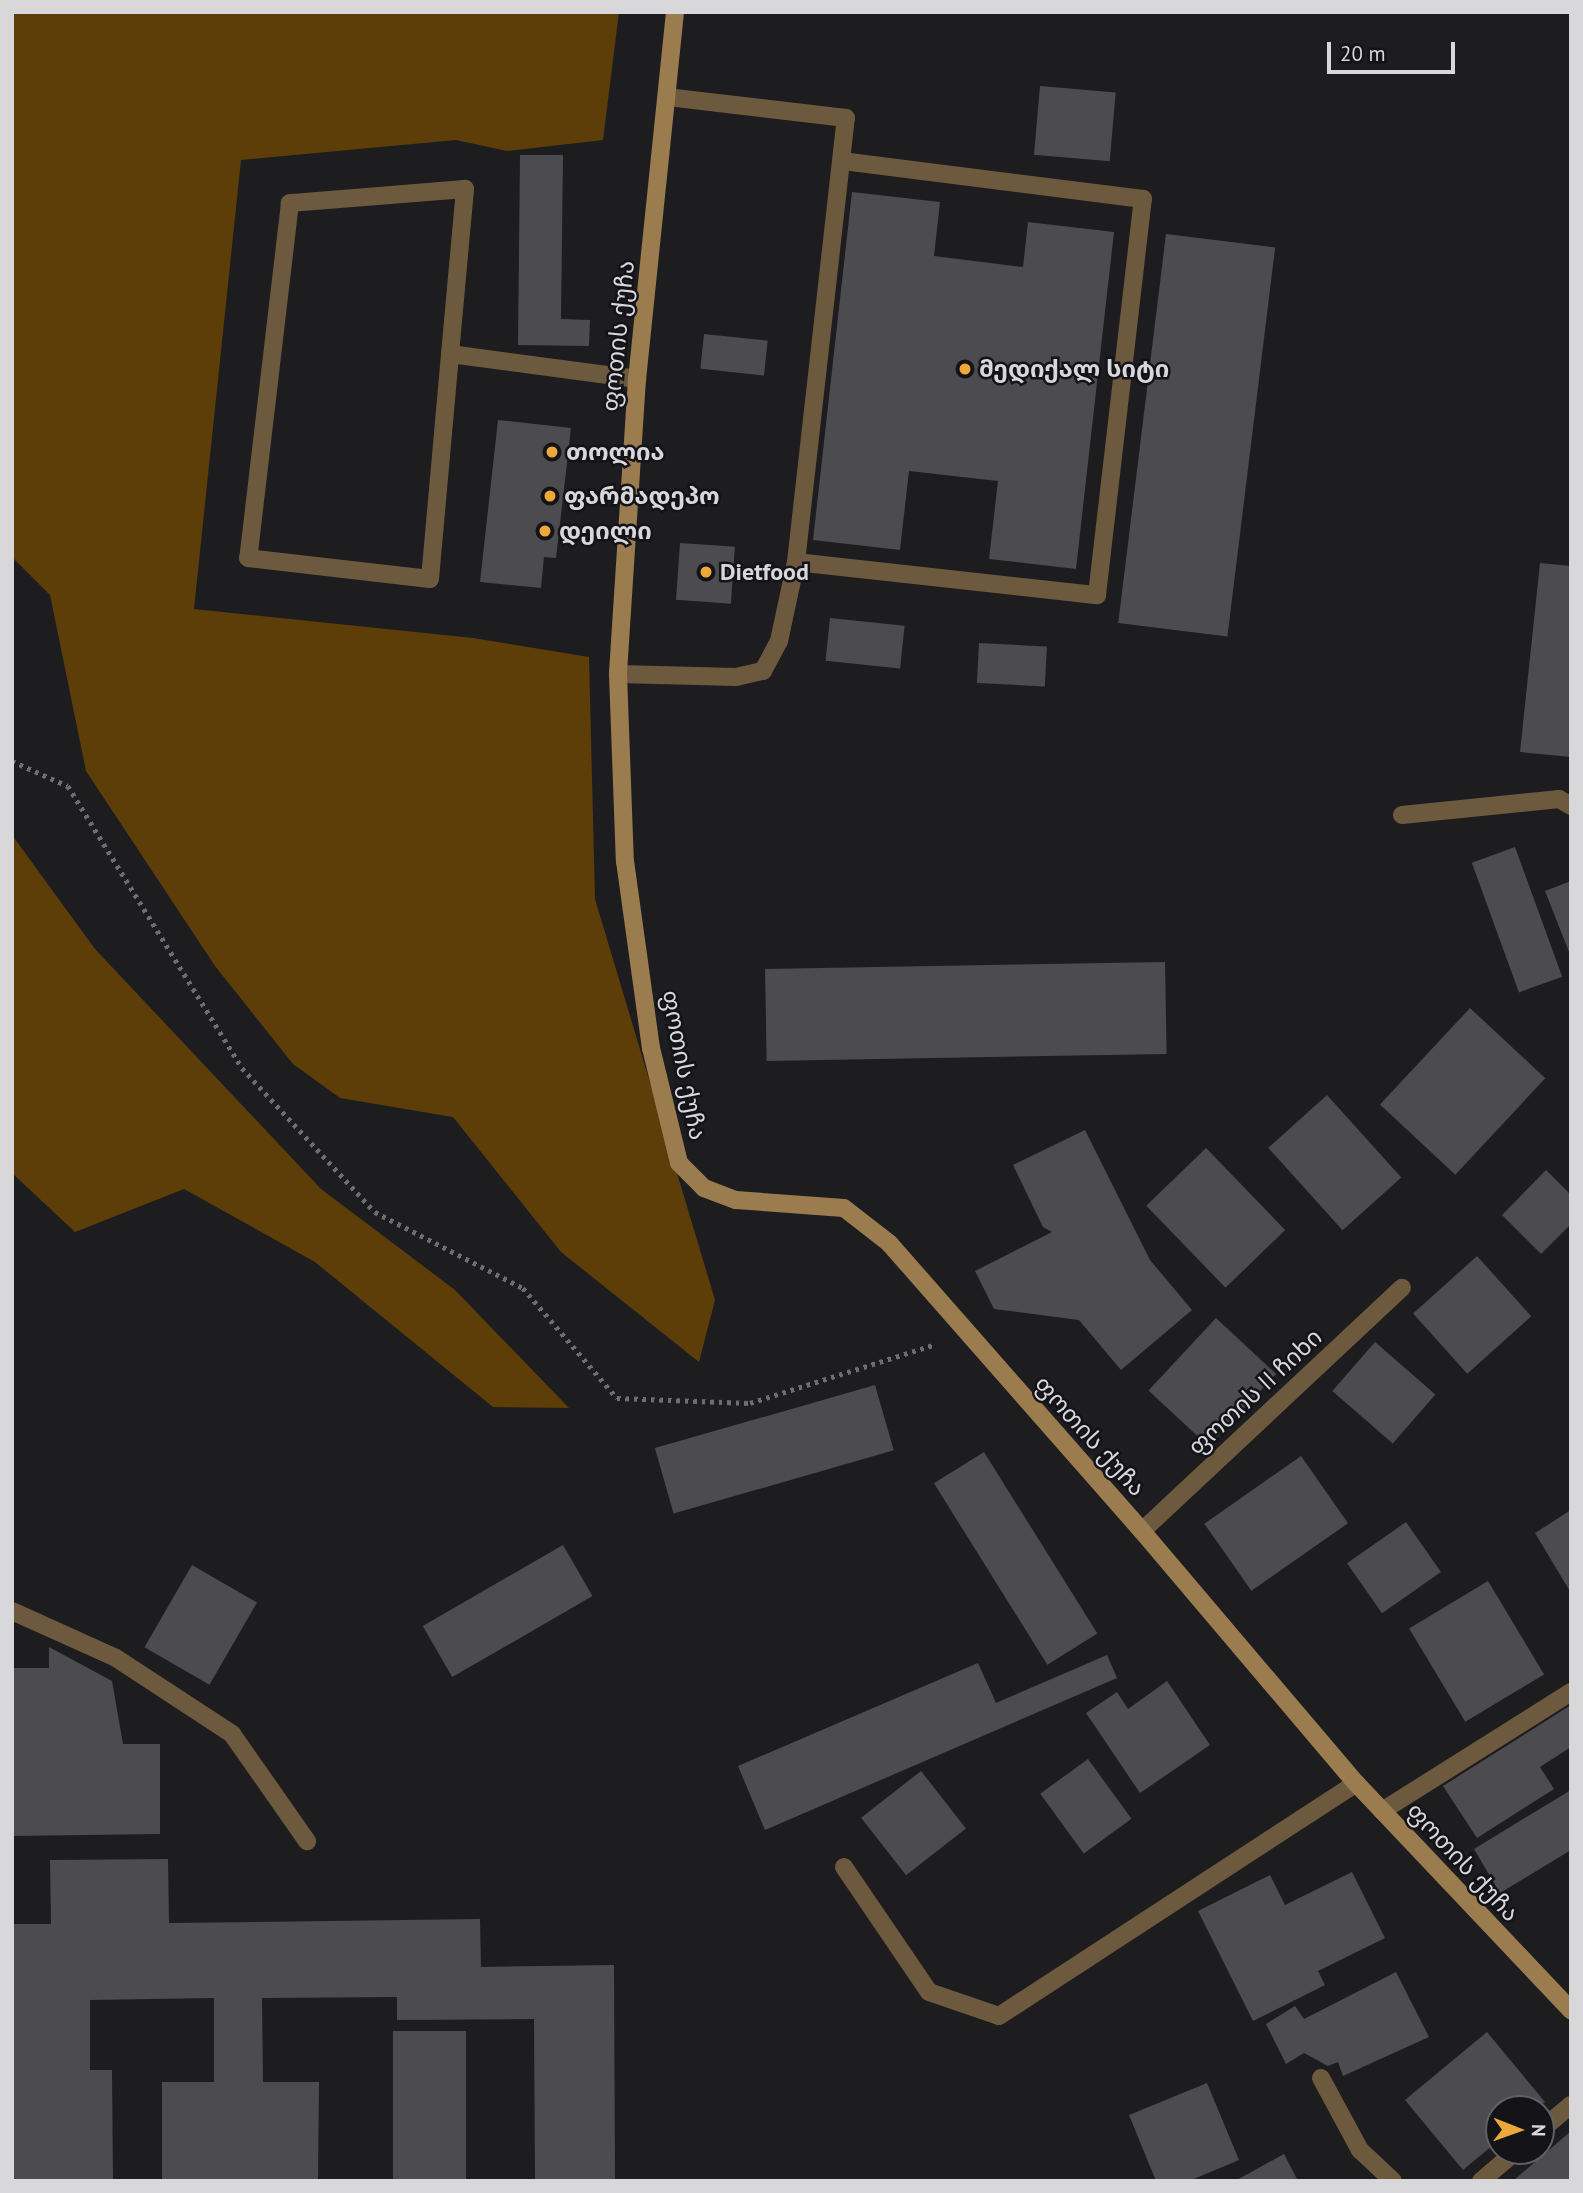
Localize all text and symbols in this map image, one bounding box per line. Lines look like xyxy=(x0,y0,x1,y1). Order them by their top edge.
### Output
scale bar xyxy=(1331,28,1459,72)
text: 20 m xyxy=(1340,40,1386,67)
street label: ფოთის ქუჩა xyxy=(596,259,640,413)
place label: მედიქალ სიტი xyxy=(979,355,1169,383)
marker: მედიქალ სიტი xyxy=(957,361,973,377)
place label: თოლია xyxy=(566,438,665,466)
marker: თოლია xyxy=(544,444,560,460)
place label: ფარმადეპო xyxy=(564,482,720,510)
marker: ფარმადეპო xyxy=(542,488,558,504)
place label: დეილი xyxy=(559,517,652,545)
marker: დეილი xyxy=(537,523,553,539)
place label: Dietfood xyxy=(720,558,809,586)
marker: Dietfood xyxy=(698,564,714,580)
street label: ფოთის ქუჩა xyxy=(655,988,713,1142)
street label: ფოთის II ჩიხი xyxy=(1182,1323,1328,1461)
street label: ფოთის ქუჩა xyxy=(1029,1370,1151,1502)
street label: ფოთის ქუჩა xyxy=(1401,1797,1525,1927)
north arrow xyxy=(1485,2095,1555,2165)
text: N xyxy=(1527,2124,1551,2137)

